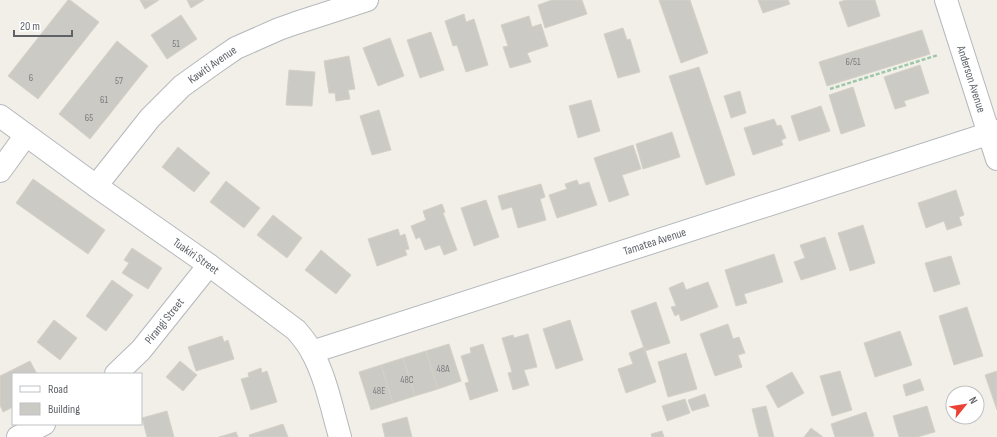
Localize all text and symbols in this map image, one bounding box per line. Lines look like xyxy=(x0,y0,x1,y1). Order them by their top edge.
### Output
scale bar xyxy=(14,12,72,38)
text: 20 m xyxy=(20,19,40,34)
house number: 51 xyxy=(172,38,180,50)
street label: Kawiti Avenue xyxy=(185,43,240,87)
street label: Anderson Avenue xyxy=(953,43,989,115)
house number: 6/51 xyxy=(846,56,861,68)
house number: 6 xyxy=(29,72,33,84)
house number: 57 xyxy=(115,75,123,87)
house number: 61 xyxy=(100,94,108,106)
house number: 65 xyxy=(85,112,93,124)
street label: Tamatea Avenue xyxy=(621,225,688,259)
street label: Tuakiri Street xyxy=(170,235,222,278)
street label: Pirangi Street xyxy=(142,295,188,347)
house number: 48A xyxy=(437,363,450,375)
legend xyxy=(12,373,142,425)
house number: 48C xyxy=(400,374,414,386)
text: Road xyxy=(48,382,68,397)
house number: 48E xyxy=(373,385,385,397)
north arrow xyxy=(945,385,985,425)
text: N xyxy=(966,394,980,406)
text: Building xyxy=(48,402,80,417)

